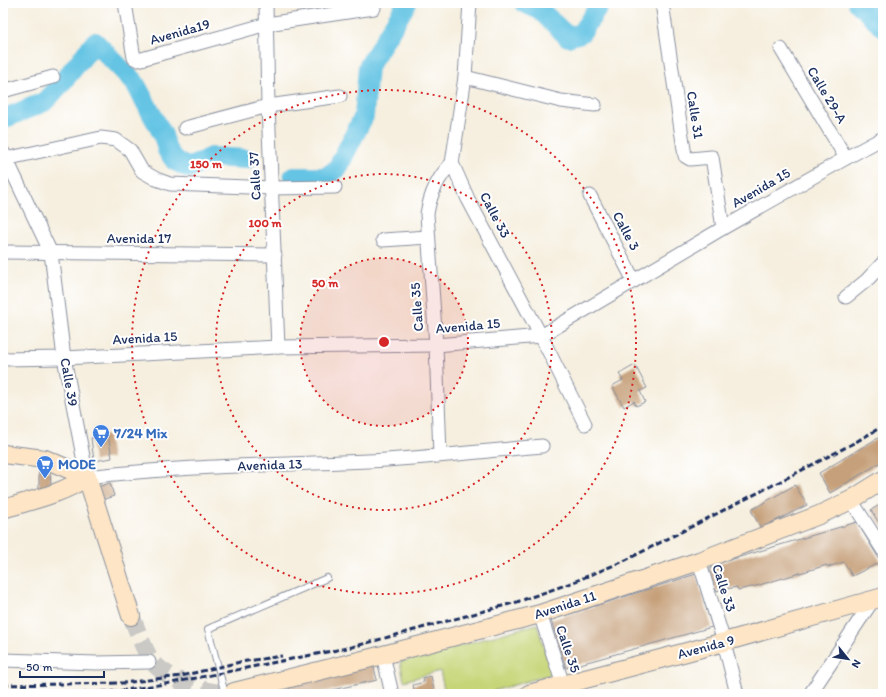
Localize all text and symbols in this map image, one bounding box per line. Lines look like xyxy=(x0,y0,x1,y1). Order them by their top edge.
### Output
street label: Avenida19 xyxy=(148,15,212,49)
street label: Calle 29-A xyxy=(803,64,851,127)
street label: Calle 31 xyxy=(683,90,707,141)
street label: Calle 37 xyxy=(245,151,265,201)
text: 150 m xyxy=(190,157,223,171)
street label: Avenida 15 xyxy=(729,164,793,212)
street label: Calle 33 xyxy=(476,189,514,241)
street label: Calle 3 xyxy=(609,209,643,254)
text: 100 m xyxy=(248,216,282,230)
street label: Avenida 17 xyxy=(107,230,171,247)
text: 50 m xyxy=(312,276,339,290)
street label: Calle 35 xyxy=(407,282,427,332)
street label: Avenida 15 xyxy=(435,315,501,337)
street label: Avenida 15 xyxy=(112,328,178,348)
centre of rings xyxy=(377,335,391,349)
street label: Calle 39 xyxy=(56,356,82,408)
supermarket icon: 7/24 Mix xyxy=(91,423,111,448)
place label: 7/24 Mix xyxy=(113,425,168,442)
supermarket icon: MODE xyxy=(35,454,55,479)
street label: Avenida 13 xyxy=(237,455,303,475)
place label: MODE xyxy=(58,456,96,473)
street label: Calle 33 xyxy=(708,562,740,614)
street label: Avenida 11 xyxy=(532,587,599,623)
street label: Calle 35 xyxy=(552,623,584,675)
street label: Avenida 9 xyxy=(676,631,736,663)
north arrow xyxy=(828,639,868,679)
scale bar xyxy=(20,653,104,679)
text: N xyxy=(849,657,864,670)
text: 50 m xyxy=(26,660,52,674)

